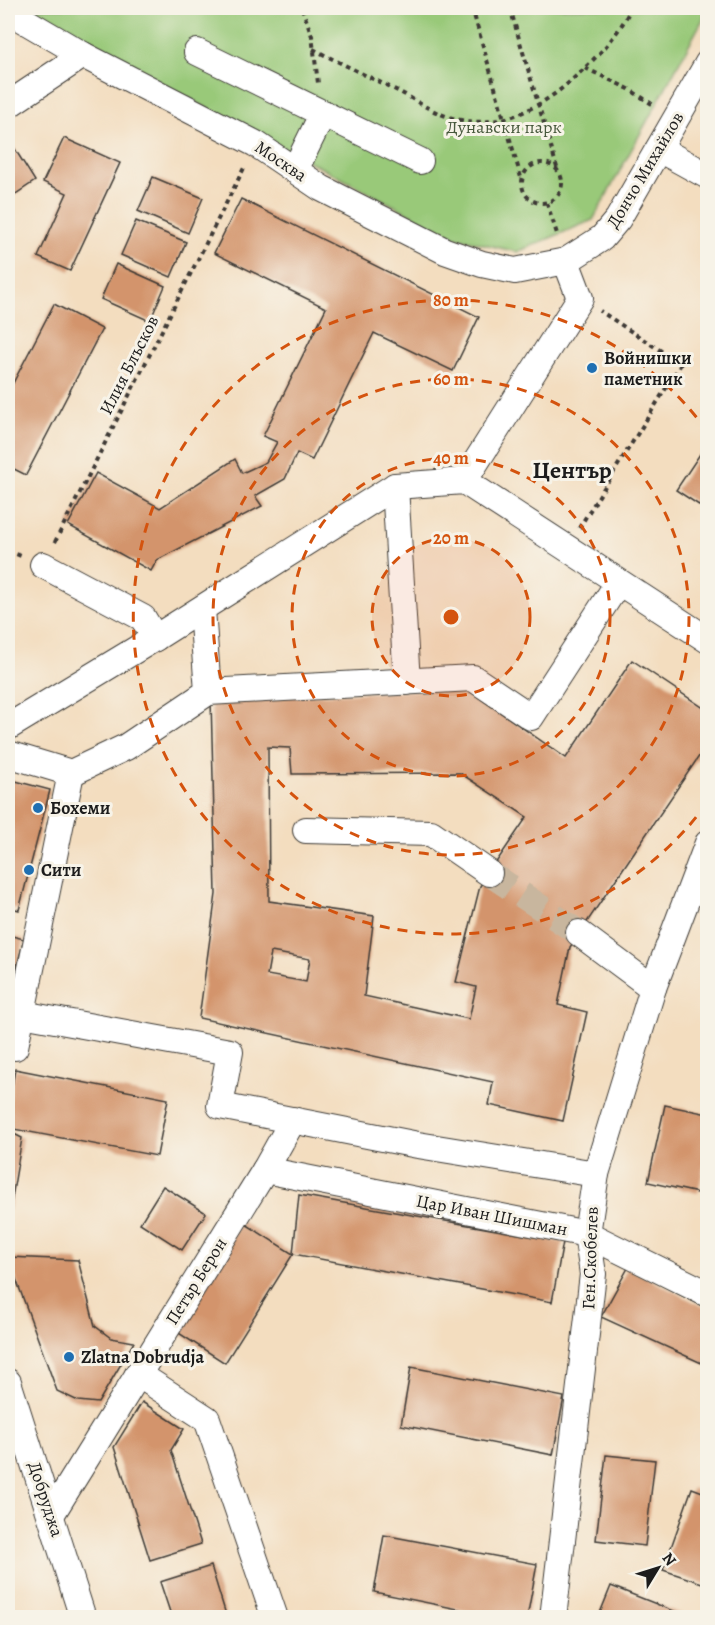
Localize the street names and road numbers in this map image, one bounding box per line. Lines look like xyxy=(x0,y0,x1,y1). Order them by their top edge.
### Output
street label: Дончо Михайлов xyxy=(601,107,689,233)
street label: Москва xyxy=(250,135,312,188)
street label: Илия Блъсков xyxy=(94,311,164,419)
street label: Цар Иван Шишман xyxy=(414,1189,570,1241)
street label: Ген.Скобелев xyxy=(576,1206,604,1310)
street label: Петър Берон xyxy=(160,1233,232,1329)
street label: Добруджа xyxy=(23,1458,70,1540)

